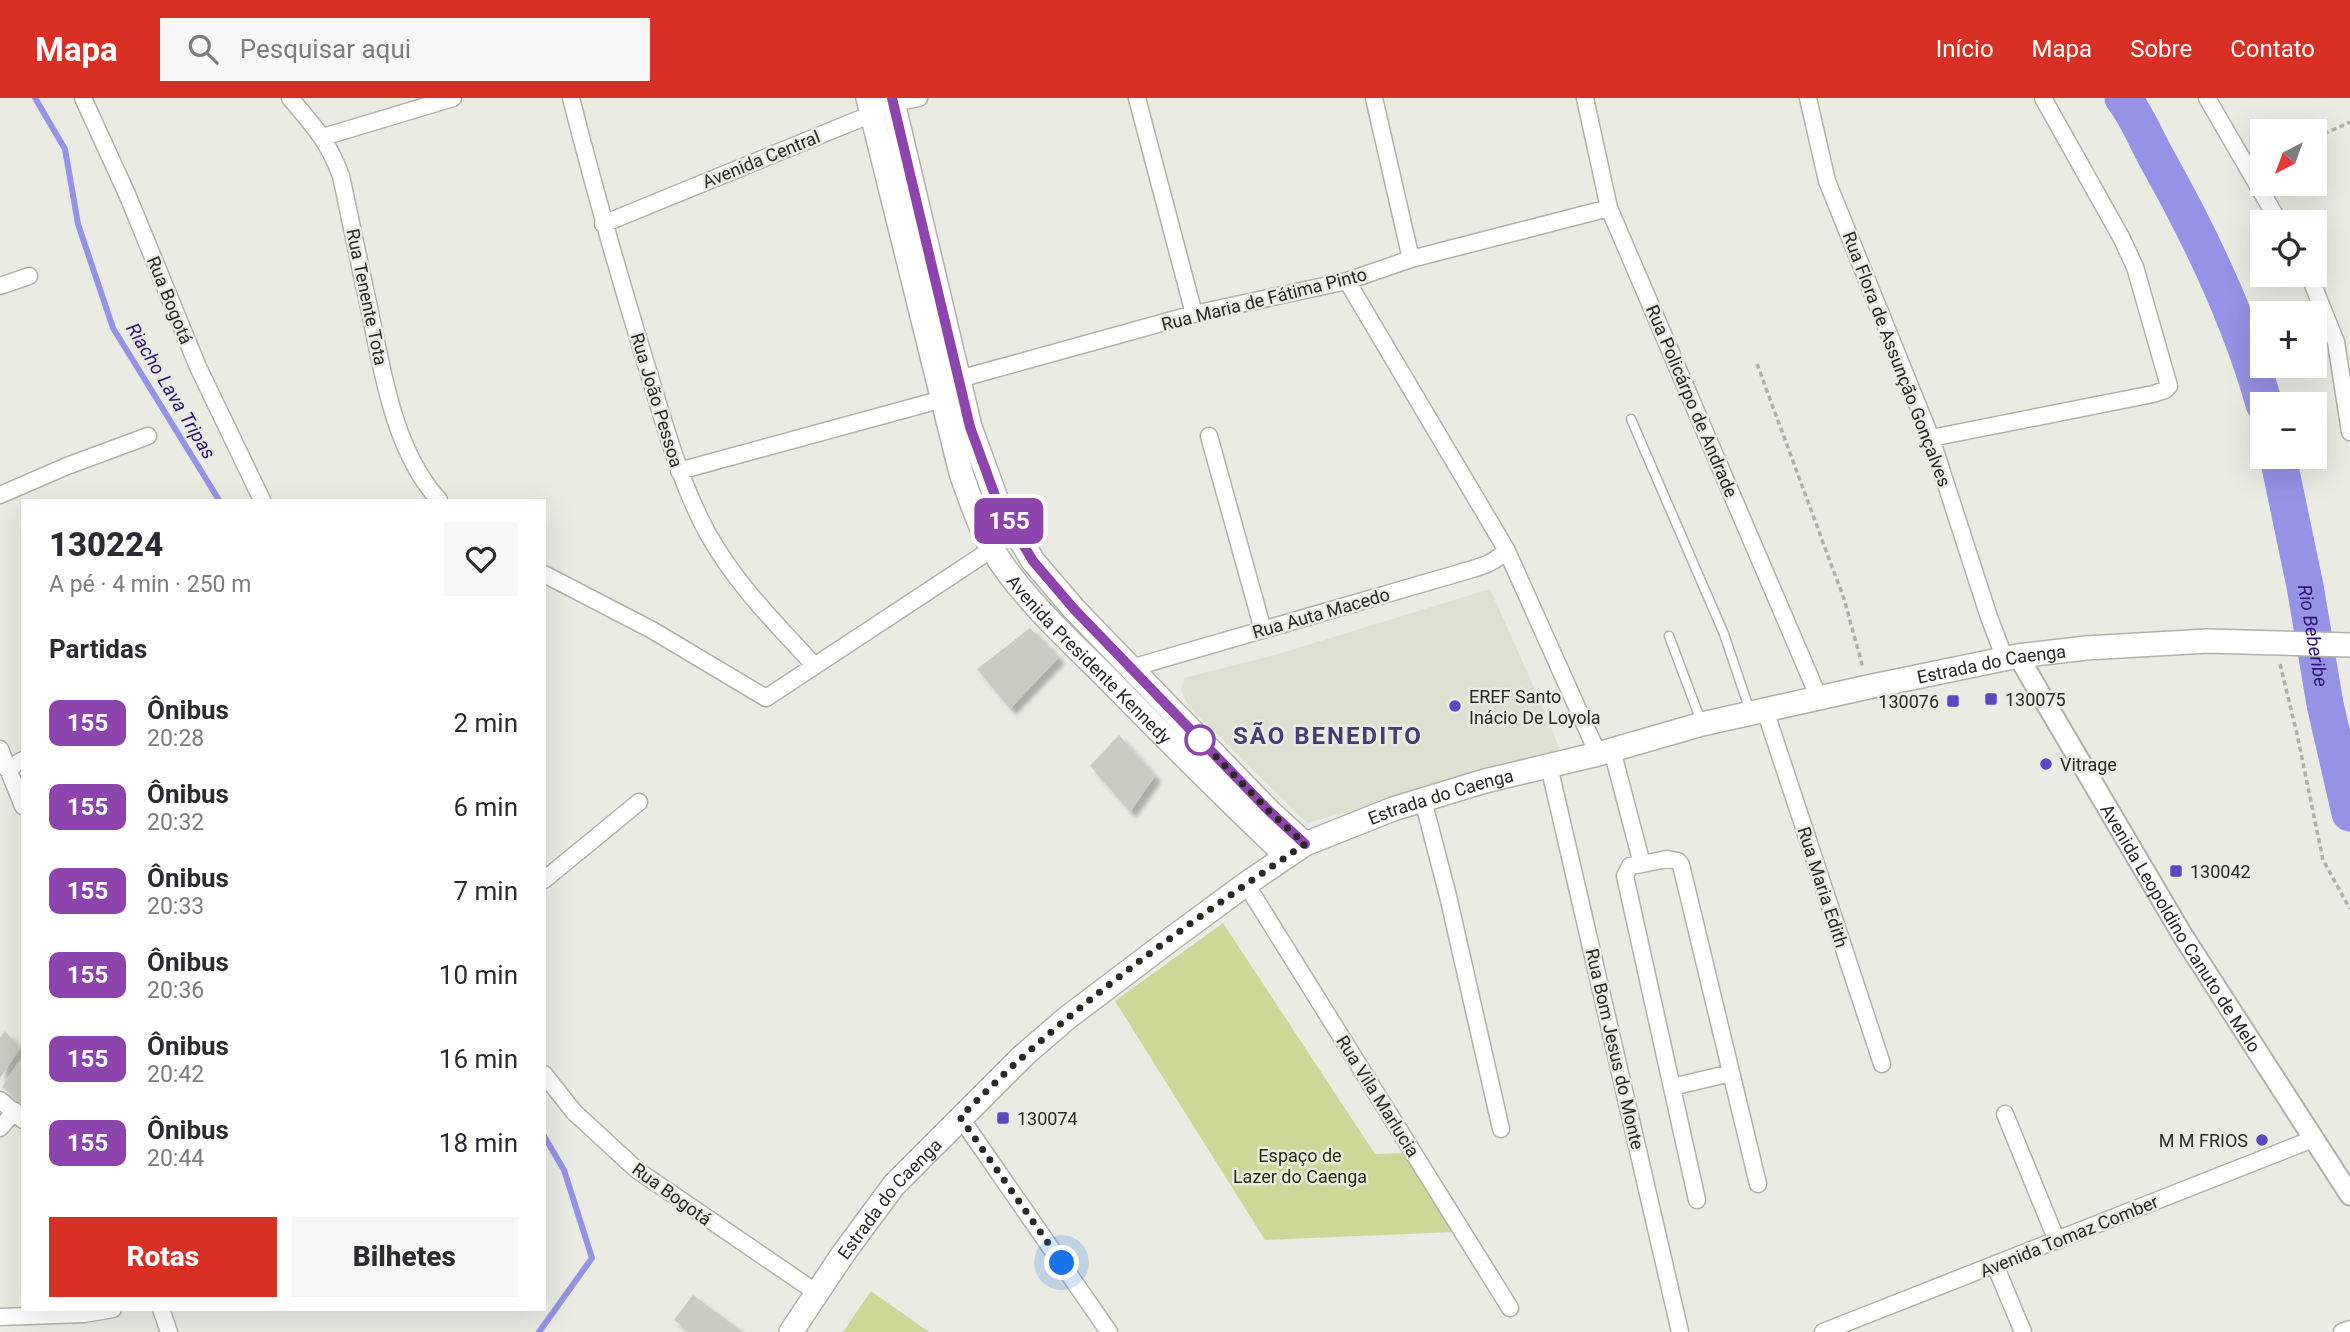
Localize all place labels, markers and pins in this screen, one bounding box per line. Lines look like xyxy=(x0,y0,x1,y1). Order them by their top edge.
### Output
place label: EREF Santo Inácio De Loyola xyxy=(1469,686,1601,728)
place label: 130075 xyxy=(2005,689,2066,710)
place label: 130076 xyxy=(1878,691,1939,712)
marker: 130075 xyxy=(1983,691,1999,707)
marker: 130076 xyxy=(1945,693,1961,709)
marker: EREF Santo Inácio De Loyola xyxy=(1447,698,1463,714)
unlabelled marker xyxy=(1185,725,1215,755)
place label: Vitrage xyxy=(2060,754,2117,775)
marker: Vitrage xyxy=(2038,756,2054,772)
place label: 130042 xyxy=(2190,861,2251,882)
marker: 130042 xyxy=(2168,863,2184,879)
place label: 130074 xyxy=(1017,1108,1078,1129)
marker: 130074 xyxy=(995,1110,1011,1126)
place label: M M FRIOS xyxy=(2159,1130,2248,1151)
marker: M M FRIOS xyxy=(2254,1132,2270,1148)

